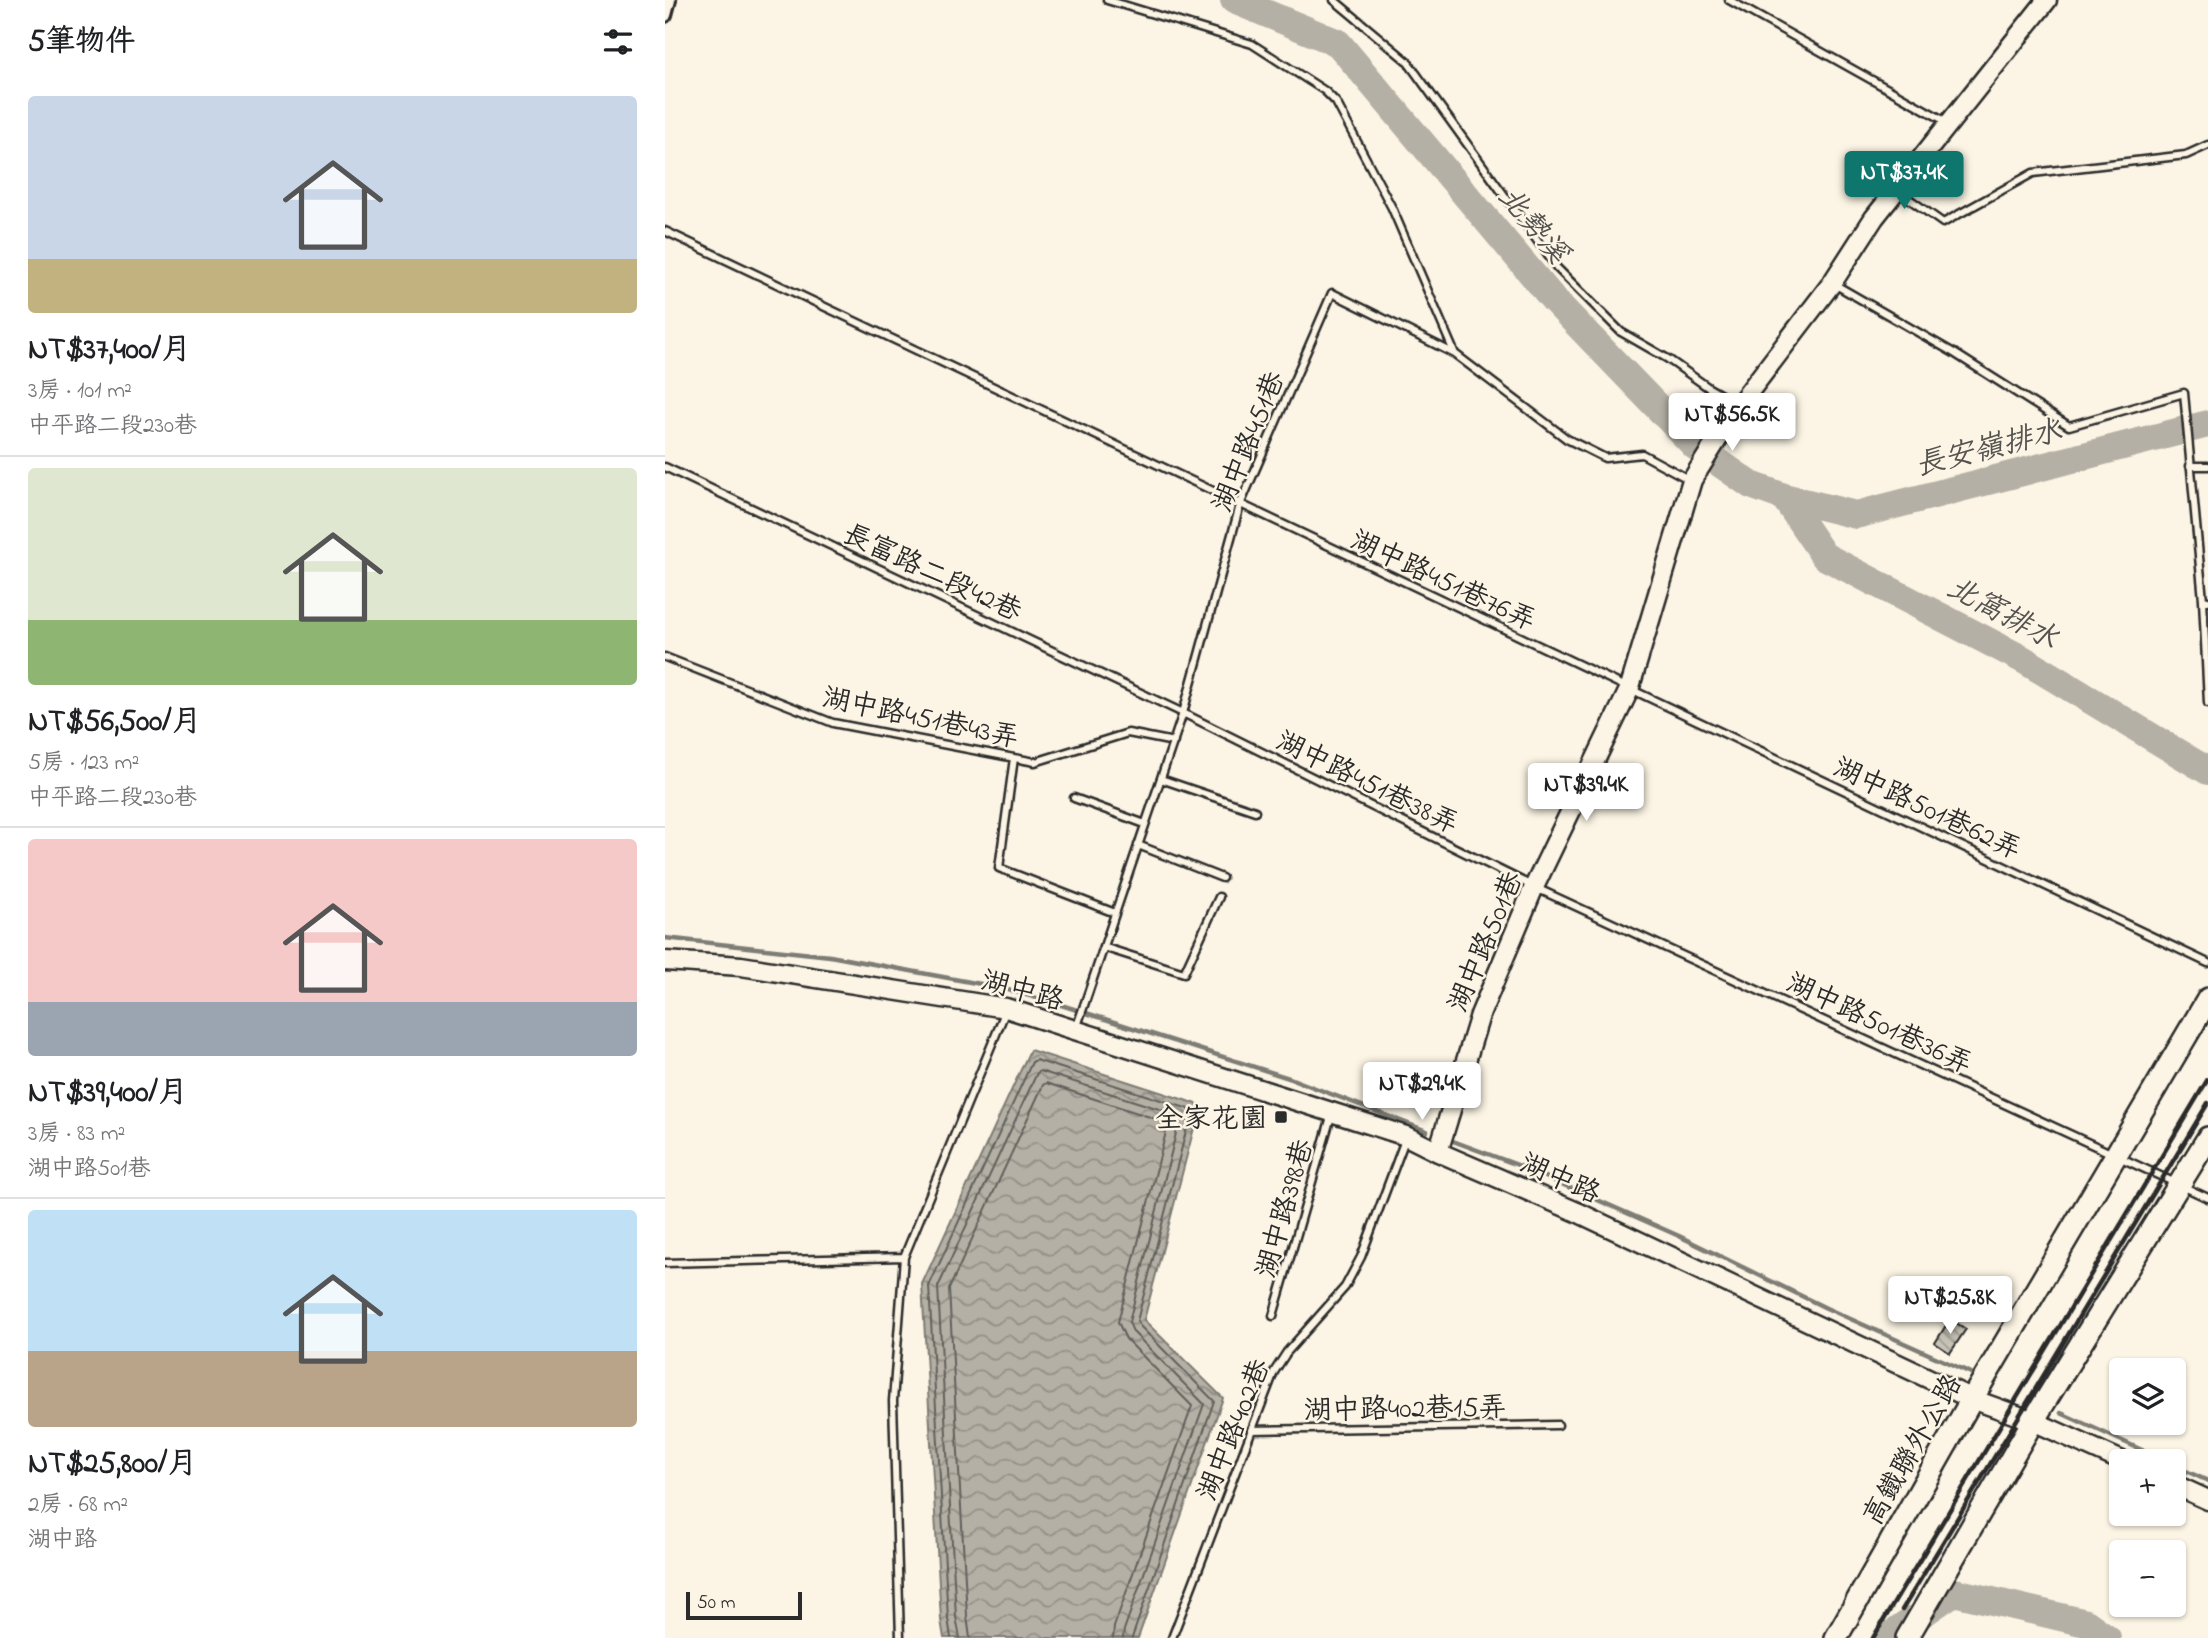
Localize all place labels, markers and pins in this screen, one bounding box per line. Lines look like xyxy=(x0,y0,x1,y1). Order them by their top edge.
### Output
pin: NT$37.4K xyxy=(1832,152,1976,211)
pin: NT$56.5K xyxy=(1660,393,1804,453)
pin: NT$39.4K xyxy=(1514,764,1658,823)
pin: NT$29.4K xyxy=(1350,1062,1494,1122)
place label: 全家花園 xyxy=(1155,1100,1267,1141)
marker: 全家花園 xyxy=(1273,1109,1289,1125)
pin: NT$25.8K xyxy=(1878,1276,2022,1336)

